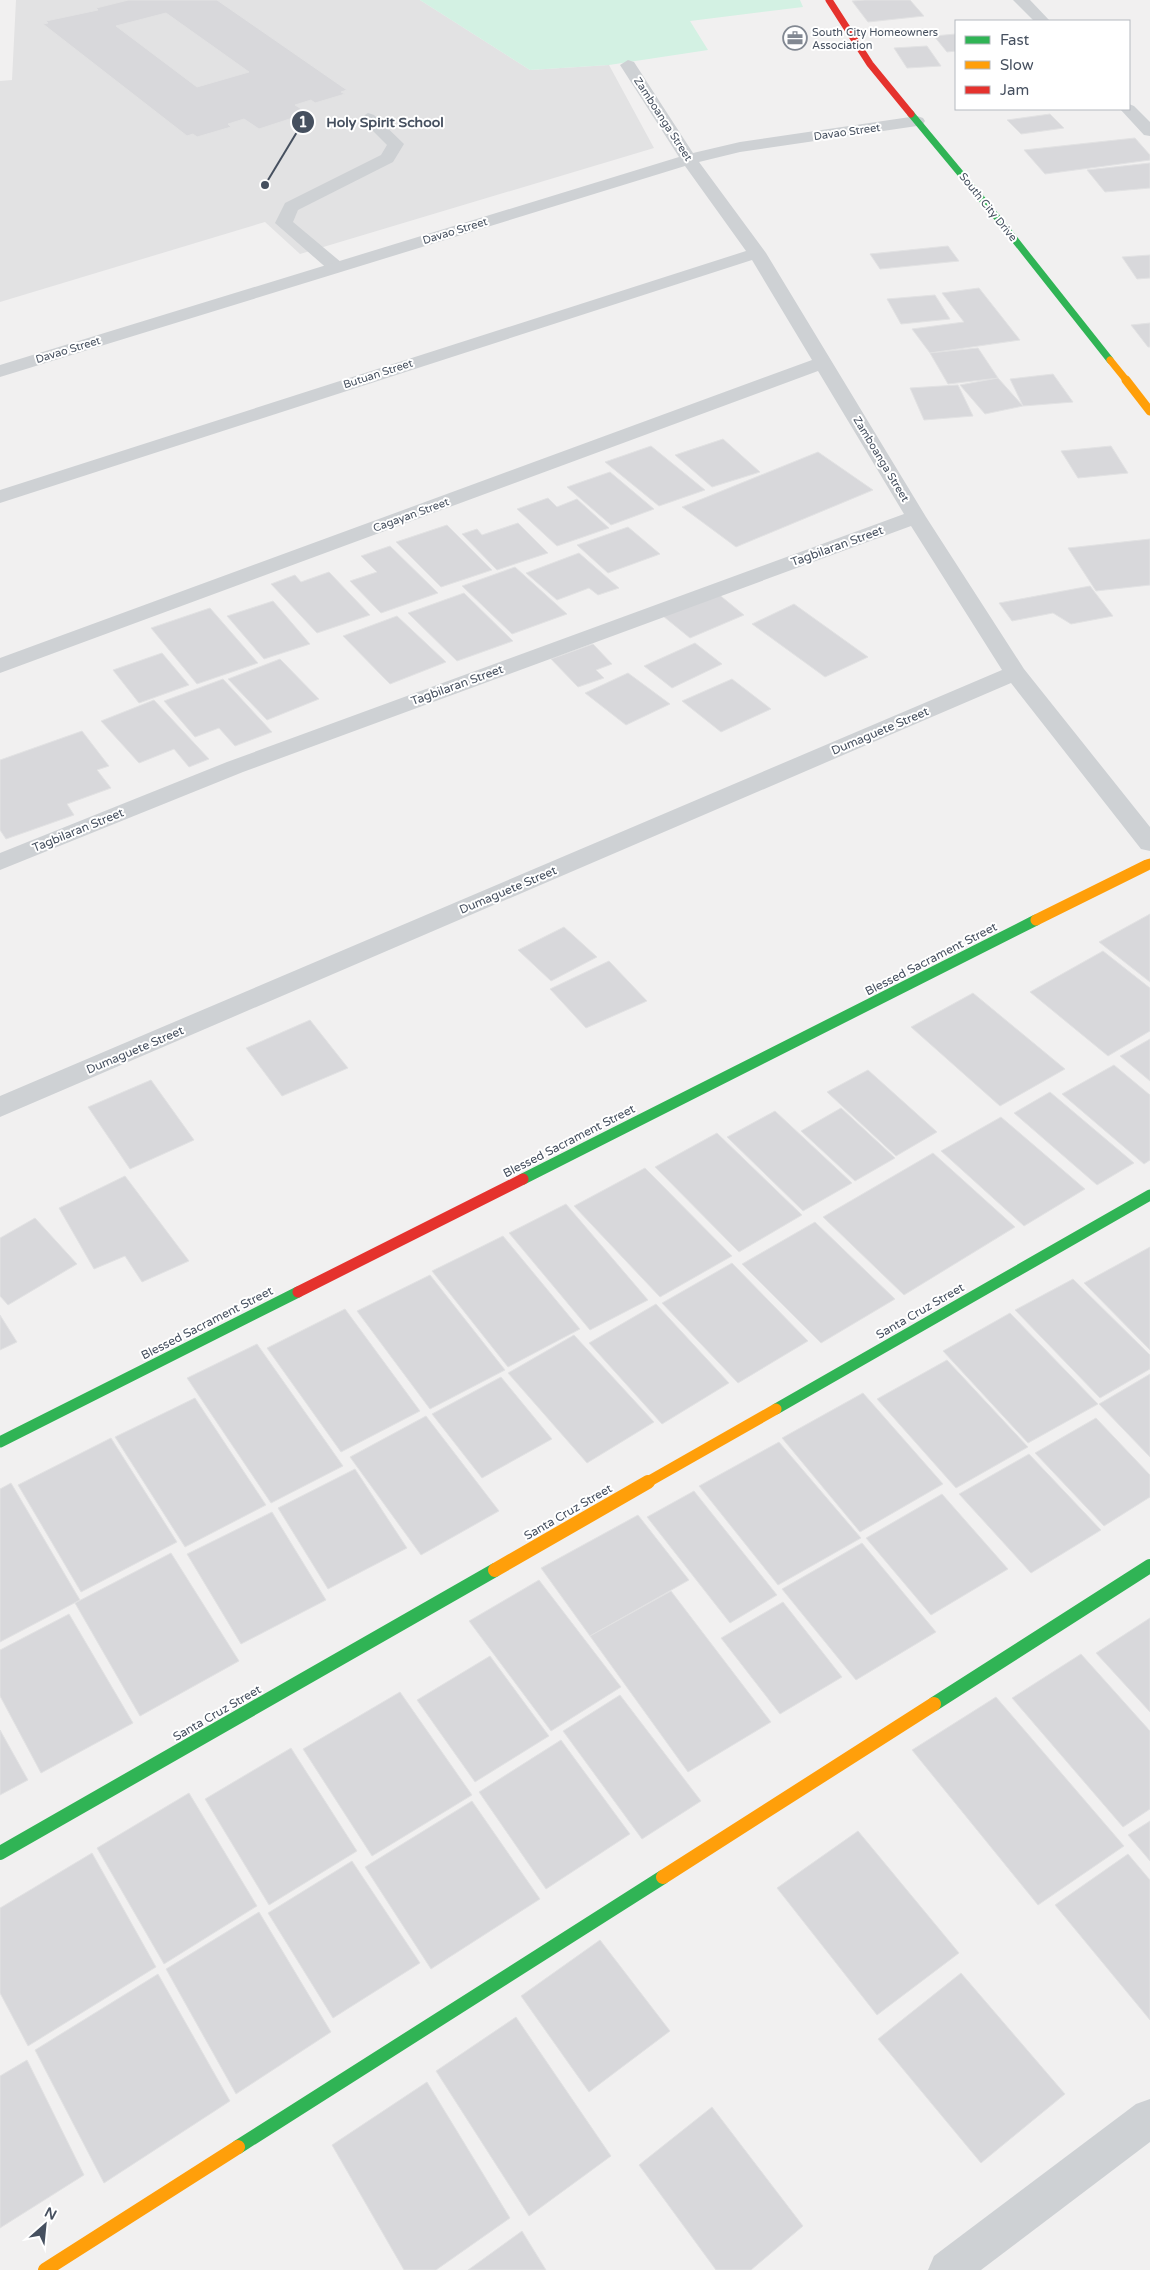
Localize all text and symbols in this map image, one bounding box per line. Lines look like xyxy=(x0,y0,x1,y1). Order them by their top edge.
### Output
legend xyxy=(955,20,1130,110)
office icon: South City Homeowners Association xyxy=(782,25,808,51)
place label: South City Homeowners Association xyxy=(812,26,938,52)
text: Fast xyxy=(1000,31,1030,49)
text: Slow xyxy=(1000,56,1034,74)
street label: Zamboanga Street xyxy=(631,75,695,163)
text: Jam xyxy=(1000,81,1029,99)
callout: Holy Spirit School xyxy=(291,107,453,136)
text: 1 xyxy=(298,113,308,131)
text: Holy Spirit School xyxy=(326,114,444,131)
street label: Davao Street xyxy=(813,121,881,143)
street label: South City Drive xyxy=(956,170,1020,244)
street label: Davao Street xyxy=(421,215,489,247)
street label: Davao Street xyxy=(34,334,102,366)
street label: Butuan Street xyxy=(342,357,414,391)
street label: Zamboanga Street xyxy=(850,414,912,504)
street label: Cagayan Street xyxy=(371,495,451,535)
street label: Tagbilaran Street xyxy=(789,523,885,569)
street label: Tagbilaran Street xyxy=(409,662,505,708)
street label: Dumaguete Street xyxy=(829,704,931,758)
street label: Tagbilaran Street xyxy=(30,805,126,855)
street label: Dumaguete Street xyxy=(457,863,559,917)
street label: Blessed Sacrament Street xyxy=(863,919,1000,998)
street label: Dumaguete Street xyxy=(84,1023,186,1077)
street label: Blessed Sacrament Street xyxy=(501,1101,638,1180)
street label: Santa Cruz Street xyxy=(873,1280,967,1342)
street label: Blessed Sacrament Street xyxy=(139,1283,276,1362)
street label: Santa Cruz Street xyxy=(521,1481,615,1543)
street label: Santa Cruz Street xyxy=(170,1682,264,1744)
north arrow xyxy=(20,2200,70,2250)
text: N xyxy=(42,2204,60,2224)

